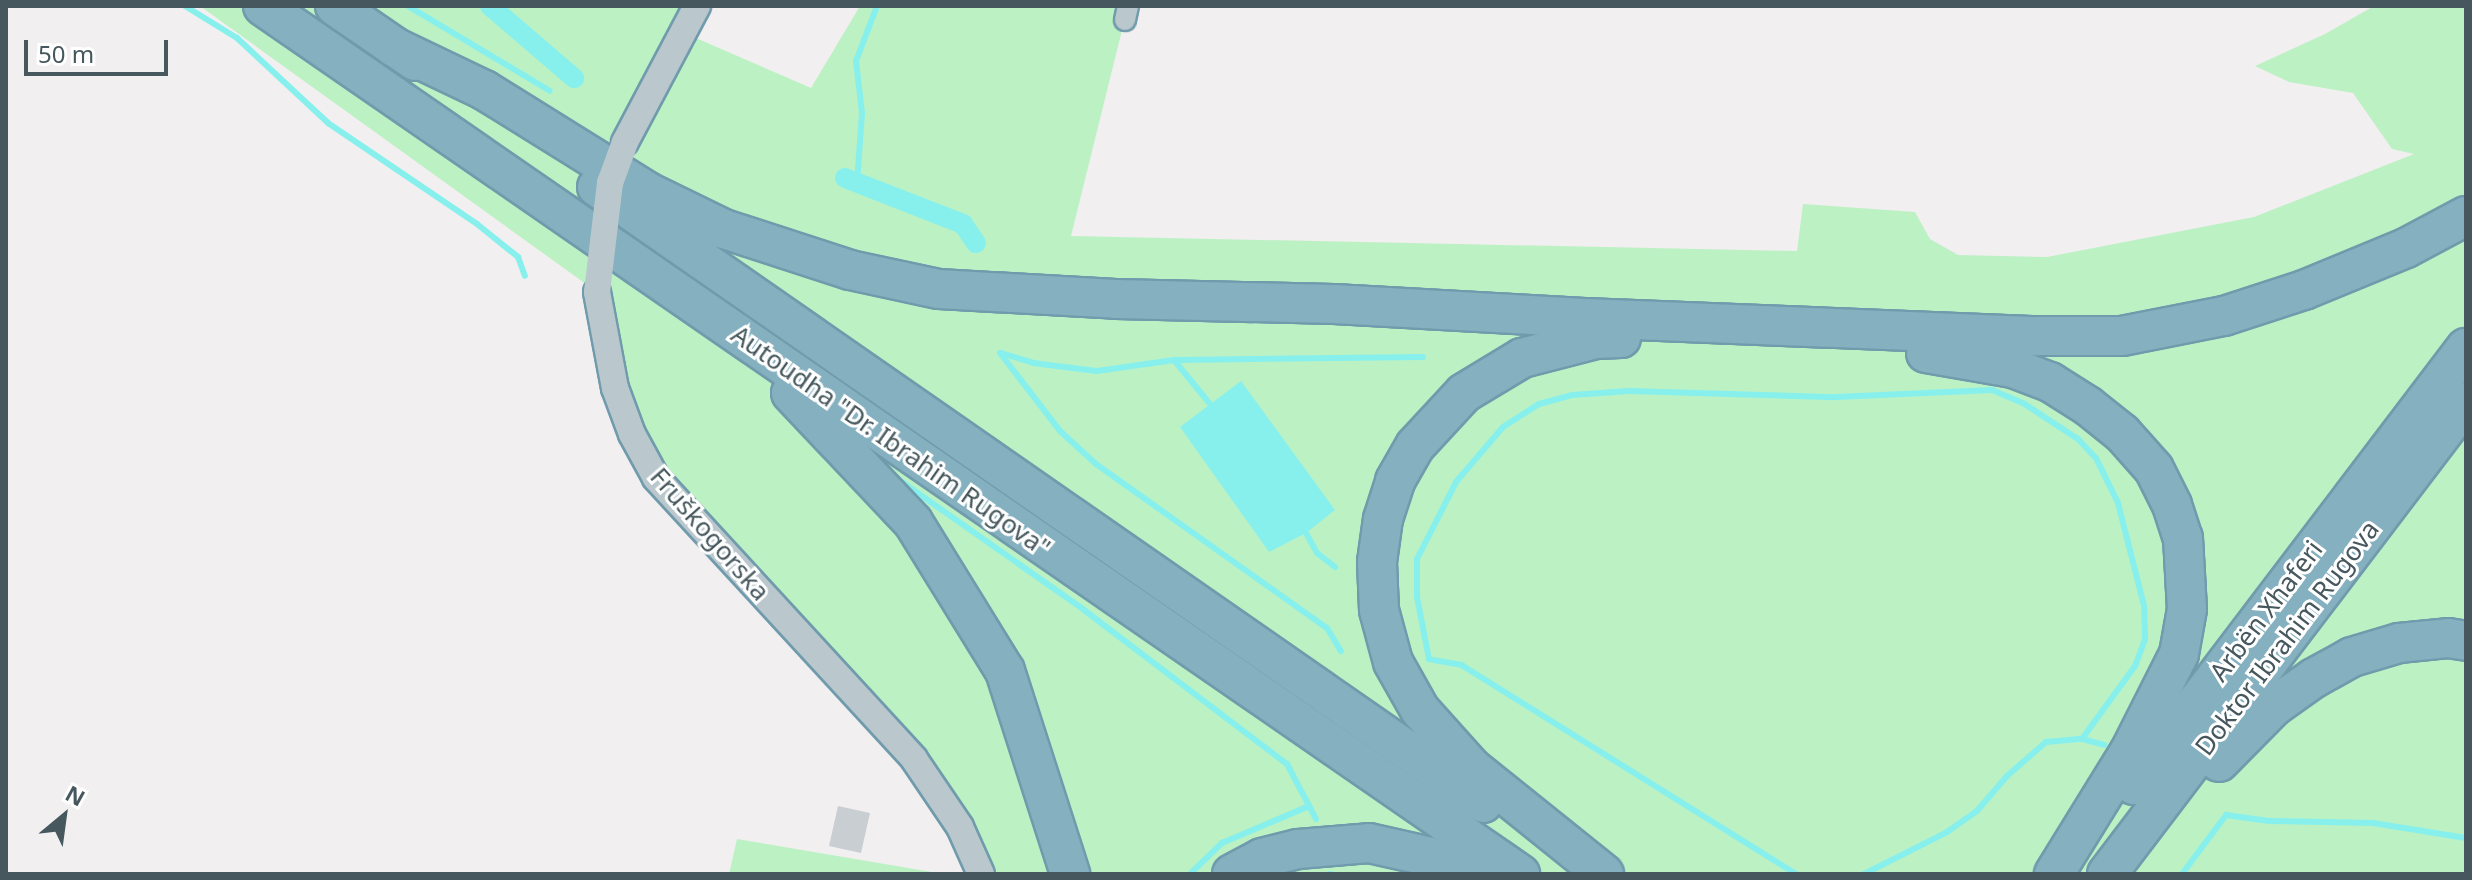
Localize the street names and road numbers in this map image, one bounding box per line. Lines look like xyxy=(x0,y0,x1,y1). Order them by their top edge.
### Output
street label: Autoudha "Dr. Ibrahim Rugova" xyxy=(726,319,1056,563)
street label: Fruškogorska xyxy=(644,461,776,607)
street label: Doktor Ibrahim Rugova xyxy=(2189,514,2385,762)
street label: Arbën Xhaferi xyxy=(2203,535,2329,687)

